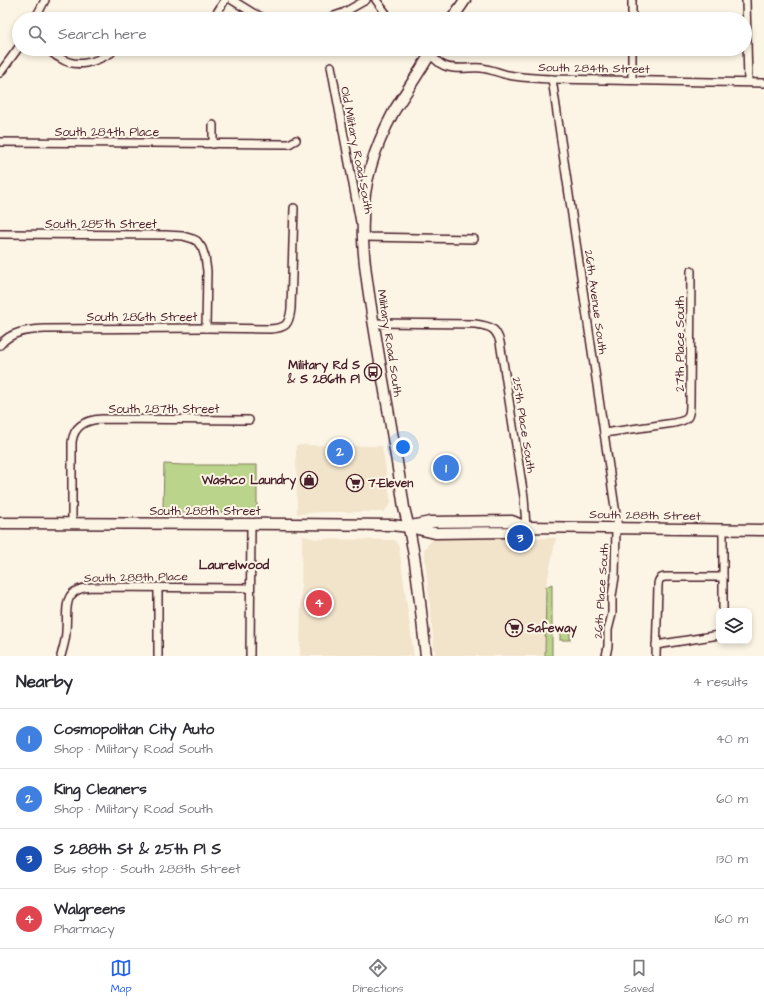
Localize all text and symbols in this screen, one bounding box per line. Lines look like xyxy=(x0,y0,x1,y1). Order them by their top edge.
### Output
search box xyxy=(12,12,752,56)
icon: search xyxy=(26,23,48,45)
text: Search here xyxy=(58,24,147,45)
street label: South 284th Street xyxy=(538,59,650,78)
street label: Old Military Road South xyxy=(335,85,377,215)
street label: South 284th Place xyxy=(55,124,160,141)
street label: South 285th Street xyxy=(45,216,157,233)
street label: 26th Avenue South xyxy=(580,249,611,355)
street label: Military Road South xyxy=(372,288,406,398)
street label: 27th Place South xyxy=(672,296,689,392)
street label: South 286th Street xyxy=(87,309,198,326)
place label: Military Rd S & S 286th Pl xyxy=(286,357,360,388)
bus stop icon: Military Rd S & S 286th Pl xyxy=(363,362,383,382)
street label: 25th Place South xyxy=(508,376,539,474)
street label: South 287th Street xyxy=(109,401,220,418)
pin: 2 xyxy=(327,437,353,467)
your location xyxy=(393,437,413,457)
pin: 1 xyxy=(433,453,459,483)
shop icon: Washco Laundry xyxy=(299,470,319,490)
place label: Washco Laundry xyxy=(201,472,296,490)
supermarket icon: 7-Eleven xyxy=(345,473,365,493)
place label: 7-Eleven xyxy=(367,475,413,492)
street label: South 288th Street xyxy=(149,503,261,520)
street label: South 288th Street xyxy=(589,506,701,525)
pin: 3 xyxy=(507,523,533,553)
street label: 26th Place South xyxy=(590,543,613,639)
district label: Laurelwood xyxy=(199,556,269,574)
street label: South 288th Place xyxy=(84,568,189,587)
pin: 4 xyxy=(306,588,332,618)
map controls xyxy=(716,608,752,644)
button: layers xyxy=(716,608,752,644)
supermarket icon: Safeway xyxy=(504,618,524,638)
place label: Safeway xyxy=(526,620,577,638)
text: Nearby xyxy=(16,670,73,694)
text: 4 results xyxy=(693,673,748,691)
text: Cosmopolitan City Auto xyxy=(54,719,214,740)
text: 1 xyxy=(28,730,30,748)
text: 40 m xyxy=(716,730,748,748)
text: Shop · Military Road South xyxy=(54,740,213,758)
text: King Cleaners xyxy=(54,779,147,800)
text: 2 xyxy=(25,790,33,808)
text: 60 m xyxy=(716,790,748,808)
text: Shop · Military Road South xyxy=(54,800,213,818)
text: S 288th St & 25th Pl S xyxy=(54,839,221,860)
text: 3 xyxy=(26,850,32,868)
text: 130 m xyxy=(716,850,748,868)
text: Bus stop · South 288th Street xyxy=(54,860,241,878)
text: Walgreens xyxy=(54,899,125,920)
text: 4 xyxy=(25,910,33,928)
text: 160 m xyxy=(715,910,748,928)
text: Pharmacy xyxy=(54,920,115,938)
tab: Map xyxy=(110,957,132,996)
tab: Directions xyxy=(352,957,404,996)
tab: Saved xyxy=(624,957,654,996)

